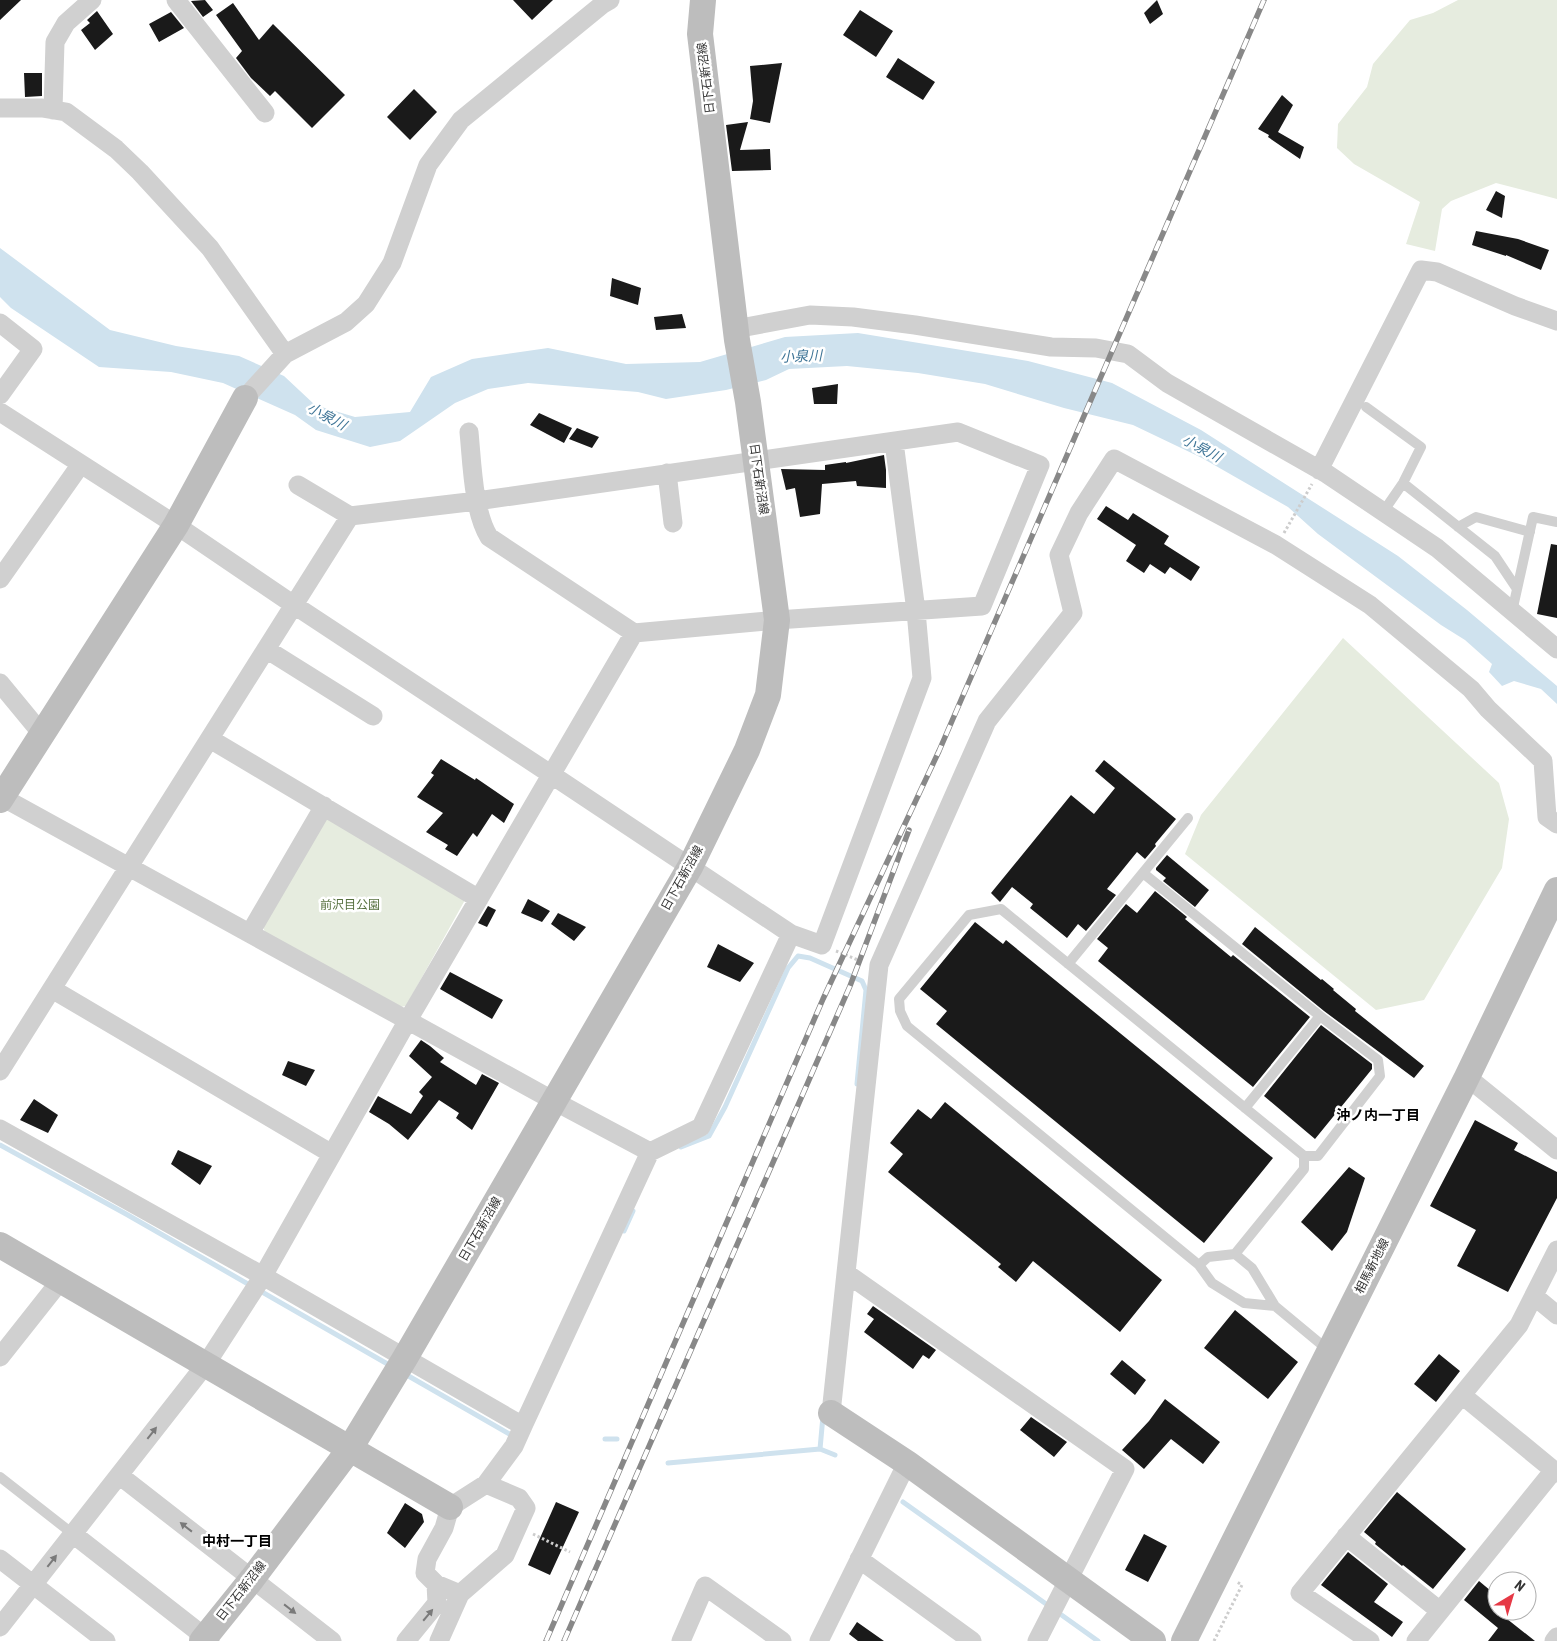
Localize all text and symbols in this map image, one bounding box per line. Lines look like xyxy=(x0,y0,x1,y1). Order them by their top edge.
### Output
street label: 日下石新沼線 xyxy=(695,41,717,115)
water label: 小泉川 xyxy=(780,347,824,365)
water label: 小泉川 xyxy=(305,399,351,434)
water label: 小泉川 xyxy=(1180,431,1226,466)
street label: 日下石新沼線 xyxy=(747,442,771,516)
street label: 日下石新沼線 xyxy=(658,843,706,913)
park label: 前沢目公園 xyxy=(320,898,380,912)
district label: 沖ノ内一丁目 xyxy=(1336,1107,1420,1123)
street label: 日下石新沼線 xyxy=(456,1194,504,1264)
street label: 相馬新地線 xyxy=(1352,1236,1392,1296)
one-way arrow xyxy=(147,1426,157,1440)
one-way arrow xyxy=(180,1522,193,1533)
district label: 中村一丁目 xyxy=(202,1533,272,1549)
one-way arrow xyxy=(46,1555,57,1568)
street label: 日下石新沼線 xyxy=(213,1558,269,1624)
north arrow xyxy=(1487,1571,1537,1621)
text: N xyxy=(1512,1577,1528,1595)
one-way arrow xyxy=(283,1603,296,1614)
one-way arrow xyxy=(422,1608,433,1621)

